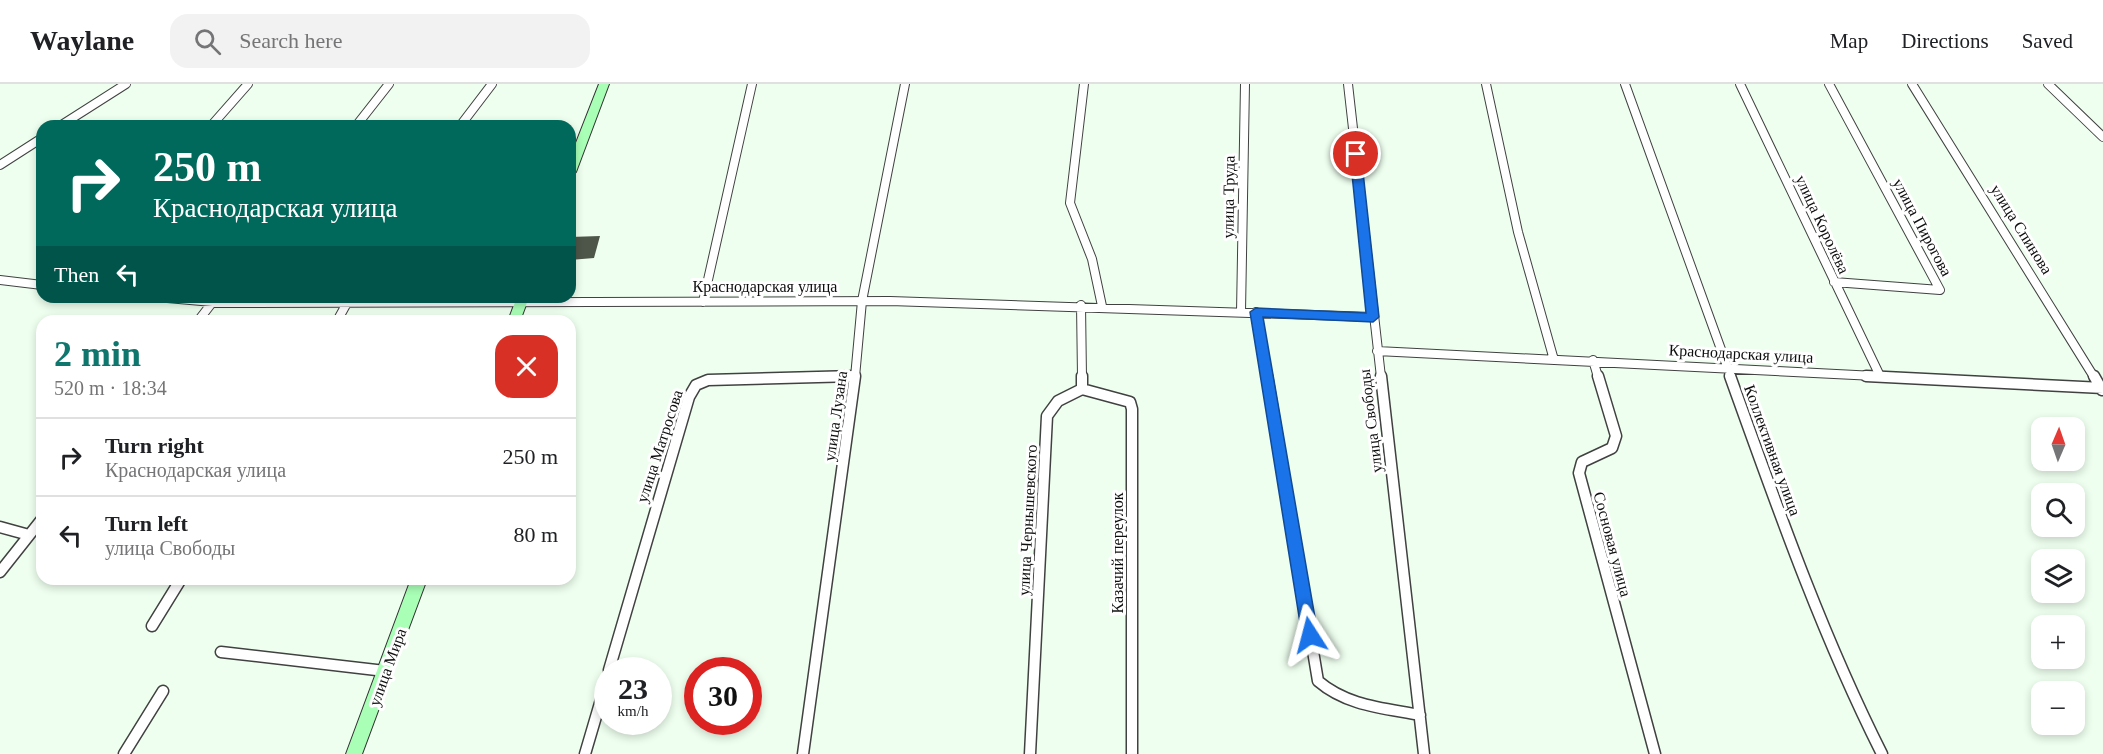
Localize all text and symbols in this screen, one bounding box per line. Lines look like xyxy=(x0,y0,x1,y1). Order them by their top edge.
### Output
search box xyxy=(170,14,590,68)
text: Waylane xyxy=(30,25,134,56)
icon: search xyxy=(191,25,224,58)
text: Search here xyxy=(239,28,342,53)
text: Map xyxy=(1830,29,1868,53)
text: Directions xyxy=(1901,29,1989,53)
text: Saved xyxy=(2022,29,2073,53)
pin xyxy=(1330,128,1381,179)
icon: arrive xyxy=(1339,137,1372,170)
icon: right xyxy=(54,144,132,222)
text: 250 m xyxy=(153,144,262,190)
street label: улица Труда xyxy=(1219,156,1239,239)
street label: улица Королёва xyxy=(1791,172,1853,277)
street label: улица Пирогова xyxy=(1889,175,1955,279)
street label: улица Спинова xyxy=(1986,181,2056,278)
text: Краснодарская улица xyxy=(153,193,397,223)
icon: left xyxy=(111,258,144,291)
text: Then xyxy=(54,262,99,287)
street label: Краснодарская улица xyxy=(693,278,837,296)
text: 2 min xyxy=(54,334,141,374)
button: close xyxy=(495,335,558,398)
street label: Краснодарская улица xyxy=(1668,341,1814,367)
street label: улица Свободы xyxy=(1356,368,1386,474)
street label: улица Лузана xyxy=(821,370,851,462)
text: 520 m · 18:34 xyxy=(54,377,167,399)
street label: Коллективная улица xyxy=(1740,382,1804,518)
street label: улица Матросова xyxy=(633,388,687,505)
north arrow xyxy=(2031,417,2085,471)
map controls xyxy=(2031,417,2085,735)
text: Turn right xyxy=(105,433,204,458)
icon: right xyxy=(54,441,87,474)
text: 250 m xyxy=(502,444,558,469)
street label: улица Чернышевского xyxy=(1015,444,1041,596)
text: Краснодарская улица xyxy=(105,459,286,481)
button: search xyxy=(2031,483,2085,537)
street label: Сосновая улица xyxy=(1589,490,1635,599)
street label: Казачий переулок xyxy=(1109,492,1127,613)
text: Turn left xyxy=(105,511,188,536)
icon: left xyxy=(54,519,87,552)
text: 80 m xyxy=(513,522,558,547)
text: улица Свободы xyxy=(105,537,235,559)
button: layers xyxy=(2031,549,2085,603)
position arrow xyxy=(1278,603,1342,667)
button: + xyxy=(2031,615,2085,669)
street label: улица Мира xyxy=(366,626,410,709)
speed limit sign: 30 xyxy=(684,657,762,735)
text: 23 xyxy=(618,672,648,705)
button: − xyxy=(2031,681,2085,735)
text: km/h xyxy=(618,703,648,719)

